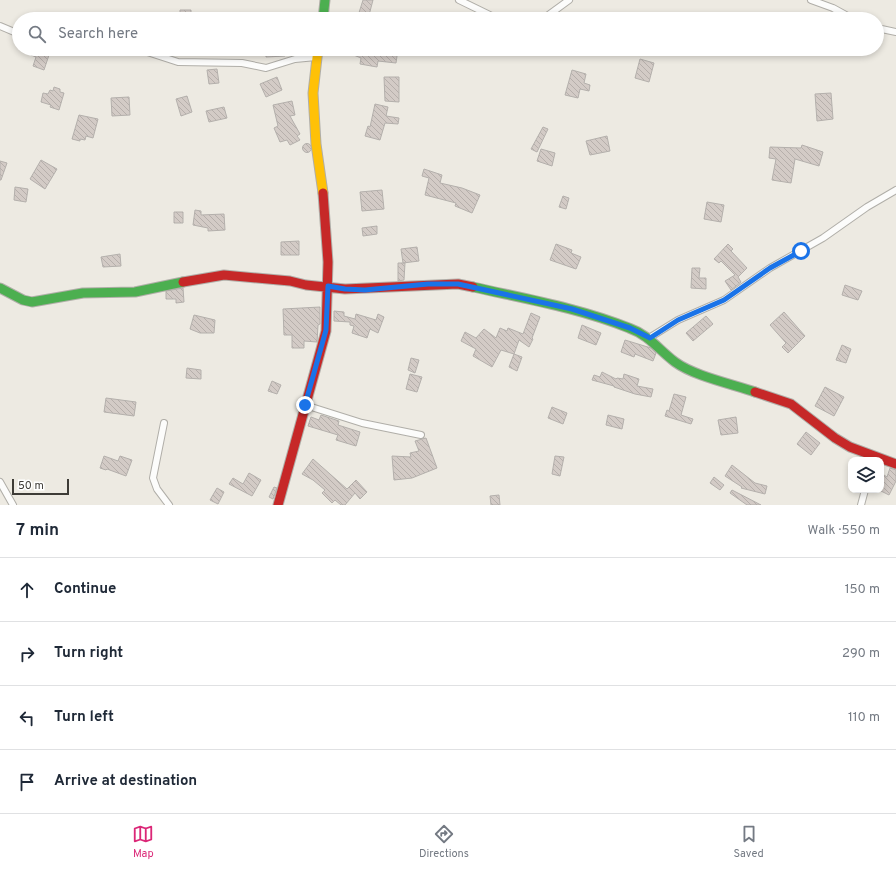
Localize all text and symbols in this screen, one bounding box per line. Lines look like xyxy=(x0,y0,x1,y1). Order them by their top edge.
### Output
search box xyxy=(12,12,884,56)
icon: search xyxy=(26,23,48,45)
text: Search here xyxy=(58,25,138,44)
route start xyxy=(792,242,810,260)
route end xyxy=(296,396,314,414)
map controls xyxy=(848,457,884,493)
button: layers xyxy=(848,457,884,493)
scale bar xyxy=(12,477,69,496)
text: 50 m xyxy=(18,479,44,493)
text: 7 min xyxy=(16,520,59,542)
text: Walk · 550 m xyxy=(808,523,880,539)
icon: ahead xyxy=(16,579,38,601)
text: Continue xyxy=(54,580,116,599)
text: 150 m xyxy=(845,582,880,598)
icon: right xyxy=(16,643,38,665)
text: Turn right xyxy=(54,644,123,663)
text: 290 m xyxy=(842,646,880,662)
icon: left xyxy=(16,707,38,729)
text: Turn left xyxy=(54,708,114,727)
text: 110 m xyxy=(848,710,880,726)
icon: arrive xyxy=(16,771,38,793)
text: Arrive at destination xyxy=(54,772,197,791)
tab: Map xyxy=(132,823,154,861)
tab: Directions xyxy=(419,823,469,861)
tab: Saved xyxy=(733,823,764,861)

